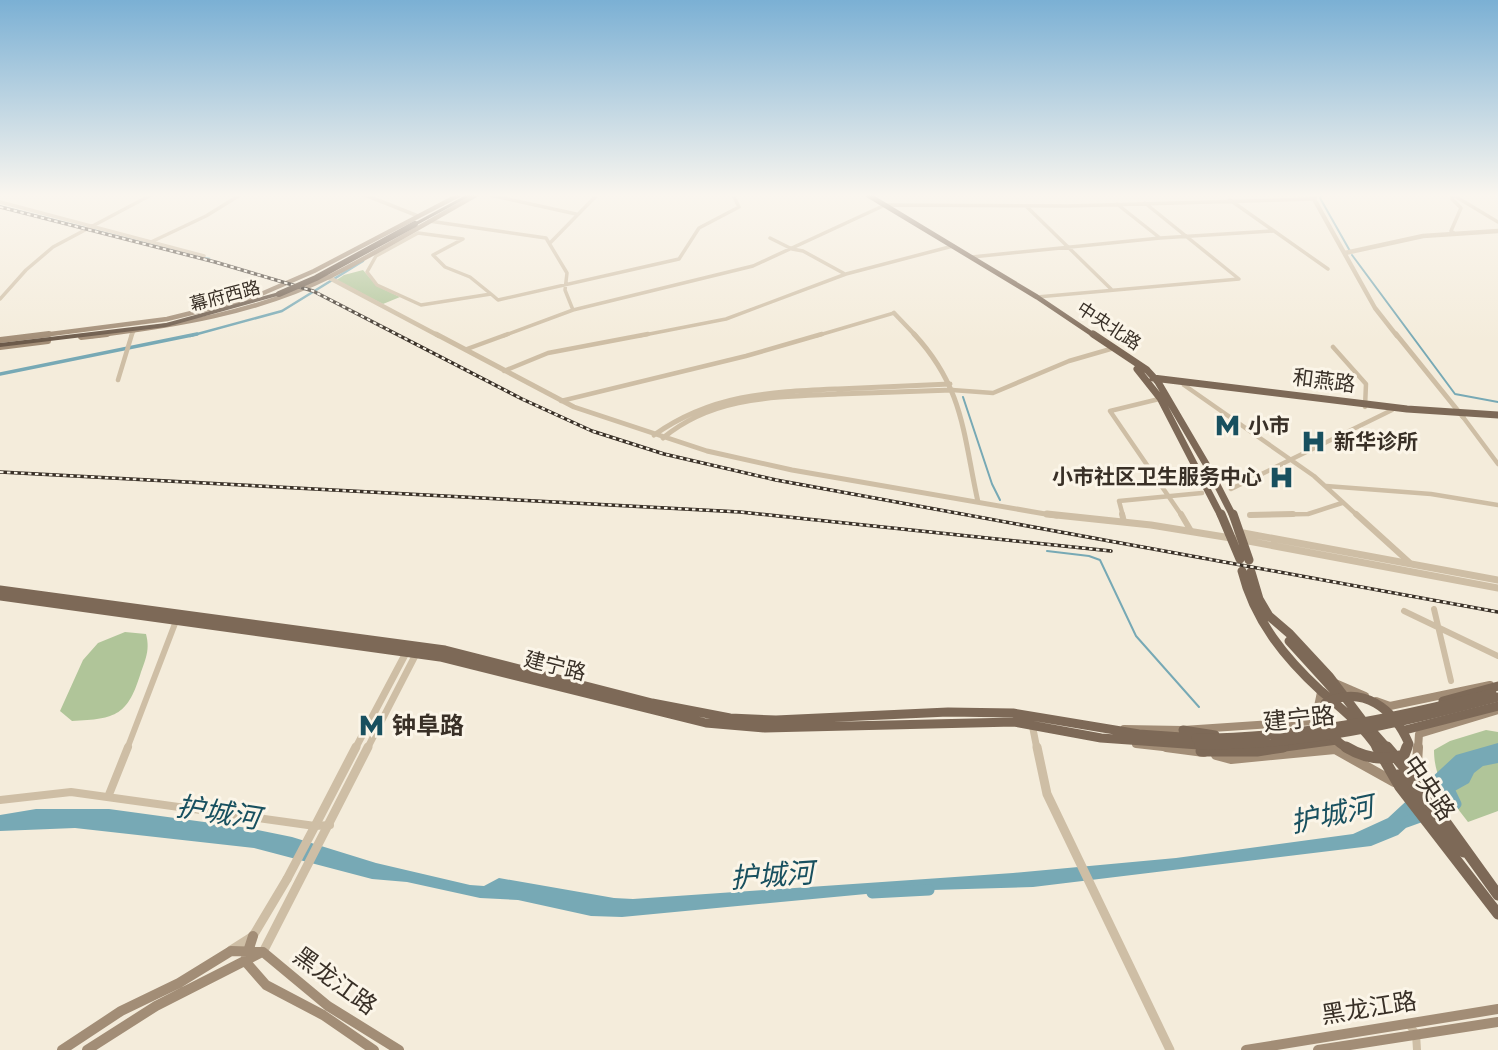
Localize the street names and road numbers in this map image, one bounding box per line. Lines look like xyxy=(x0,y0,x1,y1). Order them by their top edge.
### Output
street label: 幕府西路 xyxy=(187,275,263,317)
street label: 中央北路 xyxy=(1072,296,1146,356)
street label: 和燕路 xyxy=(1291,363,1357,399)
street label: 建宁路 xyxy=(521,645,589,687)
street label: 建宁路 xyxy=(1262,699,1336,739)
street label: 中央路 xyxy=(1396,749,1462,827)
street label: 黑龙江路 xyxy=(287,940,383,1022)
street label: 黑龙江路 xyxy=(1319,985,1419,1031)

